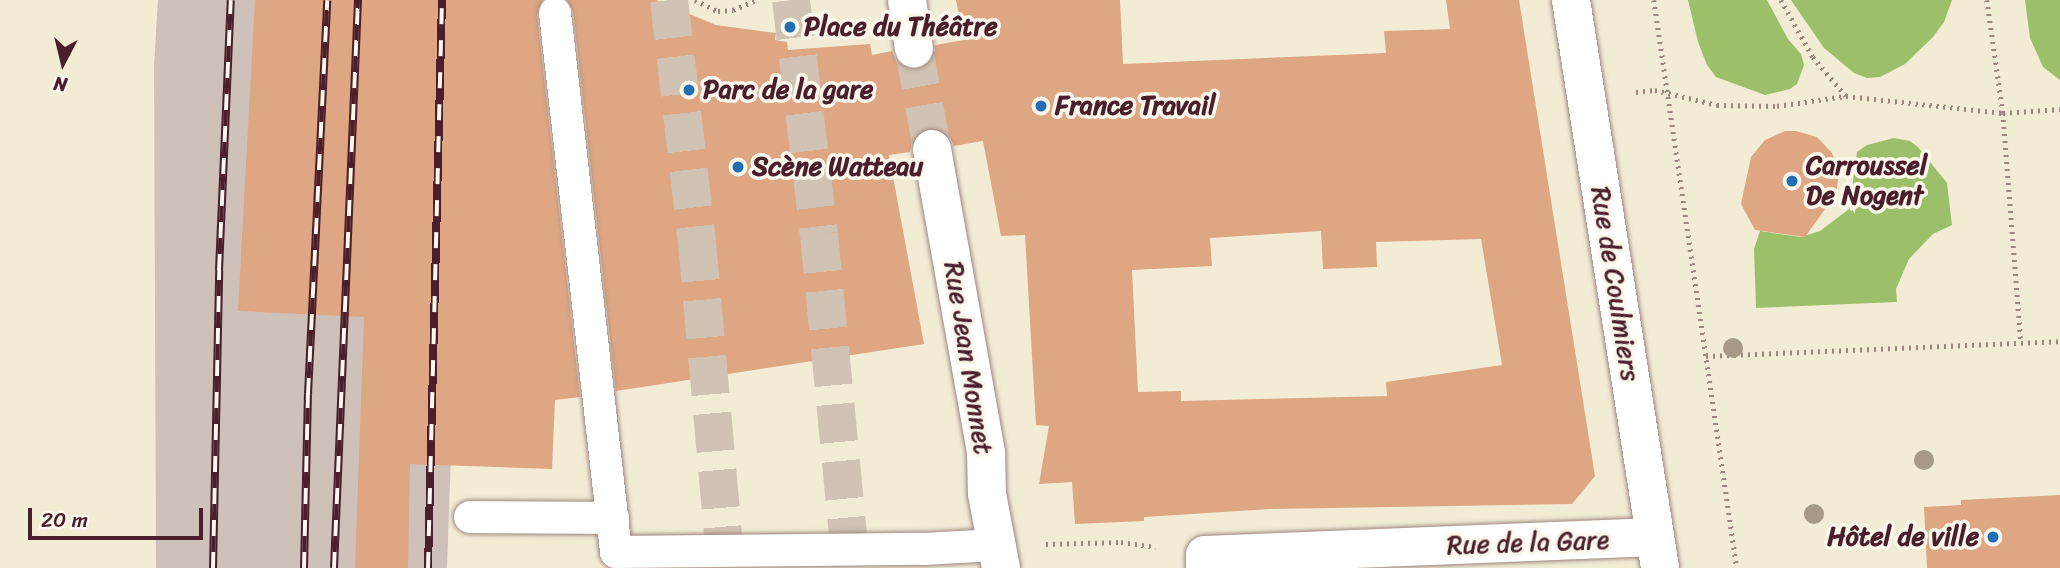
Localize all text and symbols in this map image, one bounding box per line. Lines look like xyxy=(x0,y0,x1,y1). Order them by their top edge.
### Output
place label: Place du Théâtre xyxy=(804,11,998,43)
marker: Place du Théâtre xyxy=(782,19,798,35)
north arrow xyxy=(28,28,98,98)
text: N xyxy=(52,67,69,102)
place label: Parc de la gare xyxy=(703,74,873,106)
marker: Parc de la gare xyxy=(681,82,697,98)
place label: France Travail xyxy=(1055,90,1216,122)
marker: France Travail xyxy=(1033,98,1049,114)
place label: Carroussel De Nogent xyxy=(1806,150,1927,212)
place label: Scène Watteau xyxy=(752,151,924,183)
marker: Scène Watteau xyxy=(730,159,746,175)
marker: Carroussel De Nogent xyxy=(1784,173,1800,189)
street label: Rue de Coulmiers xyxy=(1584,184,1646,384)
street label: Rue Jean Monnet xyxy=(937,259,999,457)
scale bar xyxy=(32,494,206,538)
text: 20 m xyxy=(41,501,88,539)
place label: Hôtel de ville xyxy=(1827,521,1979,553)
street label: Rue de la Gare xyxy=(1445,525,1611,561)
marker: Hôtel de ville xyxy=(1985,529,2001,545)

